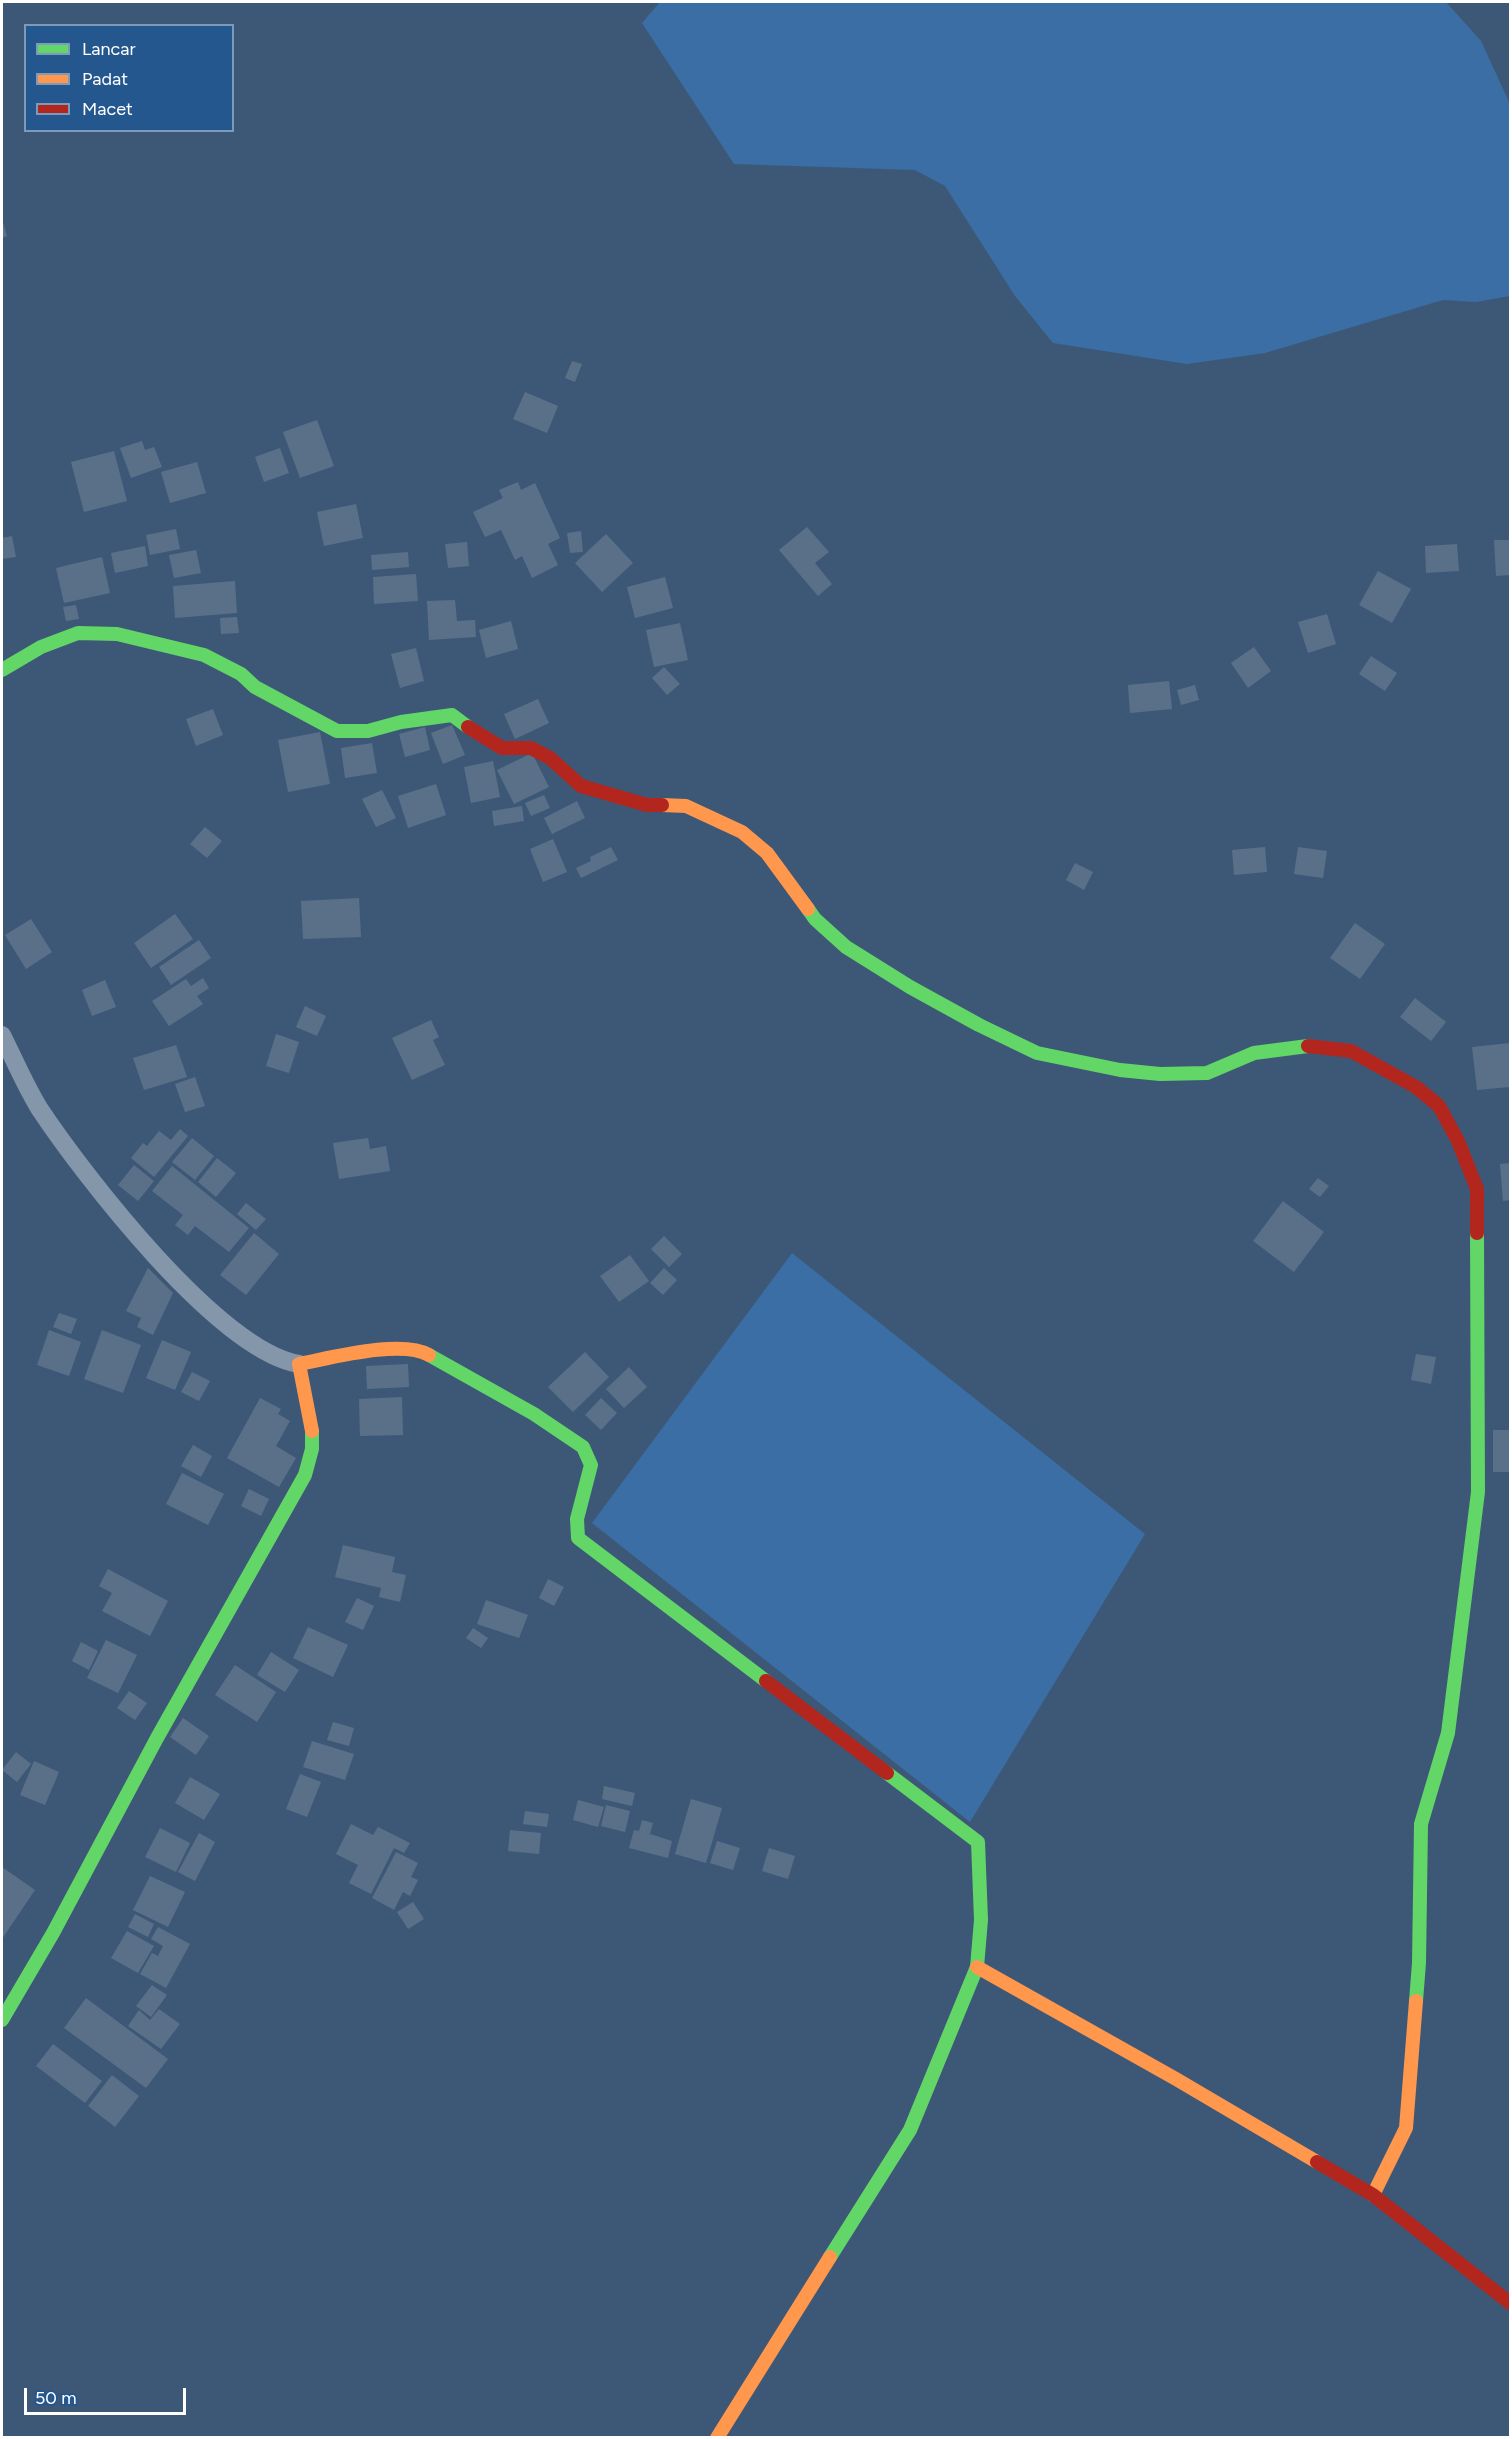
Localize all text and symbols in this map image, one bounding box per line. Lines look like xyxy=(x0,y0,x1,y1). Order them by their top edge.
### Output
legend xyxy=(24,24,234,132)
text: Lancar xyxy=(82,38,136,60)
text: Padat xyxy=(82,68,128,90)
text: Macet xyxy=(82,98,133,120)
scale bar xyxy=(27,2376,189,2414)
text: 50 m xyxy=(35,2387,77,2409)

